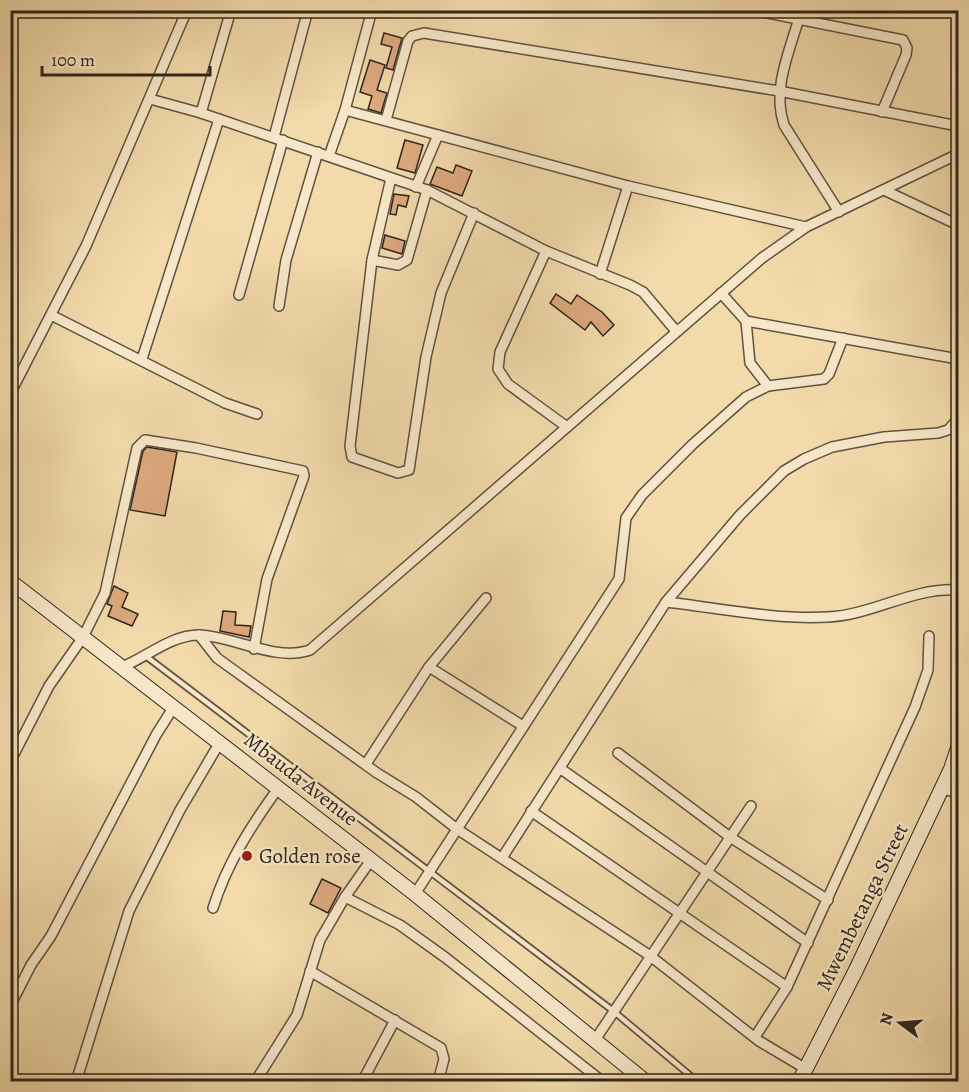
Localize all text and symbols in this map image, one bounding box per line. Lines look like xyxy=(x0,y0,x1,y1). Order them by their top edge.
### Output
scale bar xyxy=(42,39,210,77)
text: 100 m xyxy=(51,48,95,72)
street label: Mbauda Avenue xyxy=(238,726,364,832)
street label: Mwembetanga Street xyxy=(809,819,915,995)
place label: Golden rose xyxy=(259,842,361,870)
marker: Golden rose xyxy=(240,849,254,863)
north arrow xyxy=(870,993,930,1053)
text: N xyxy=(874,1010,899,1028)

